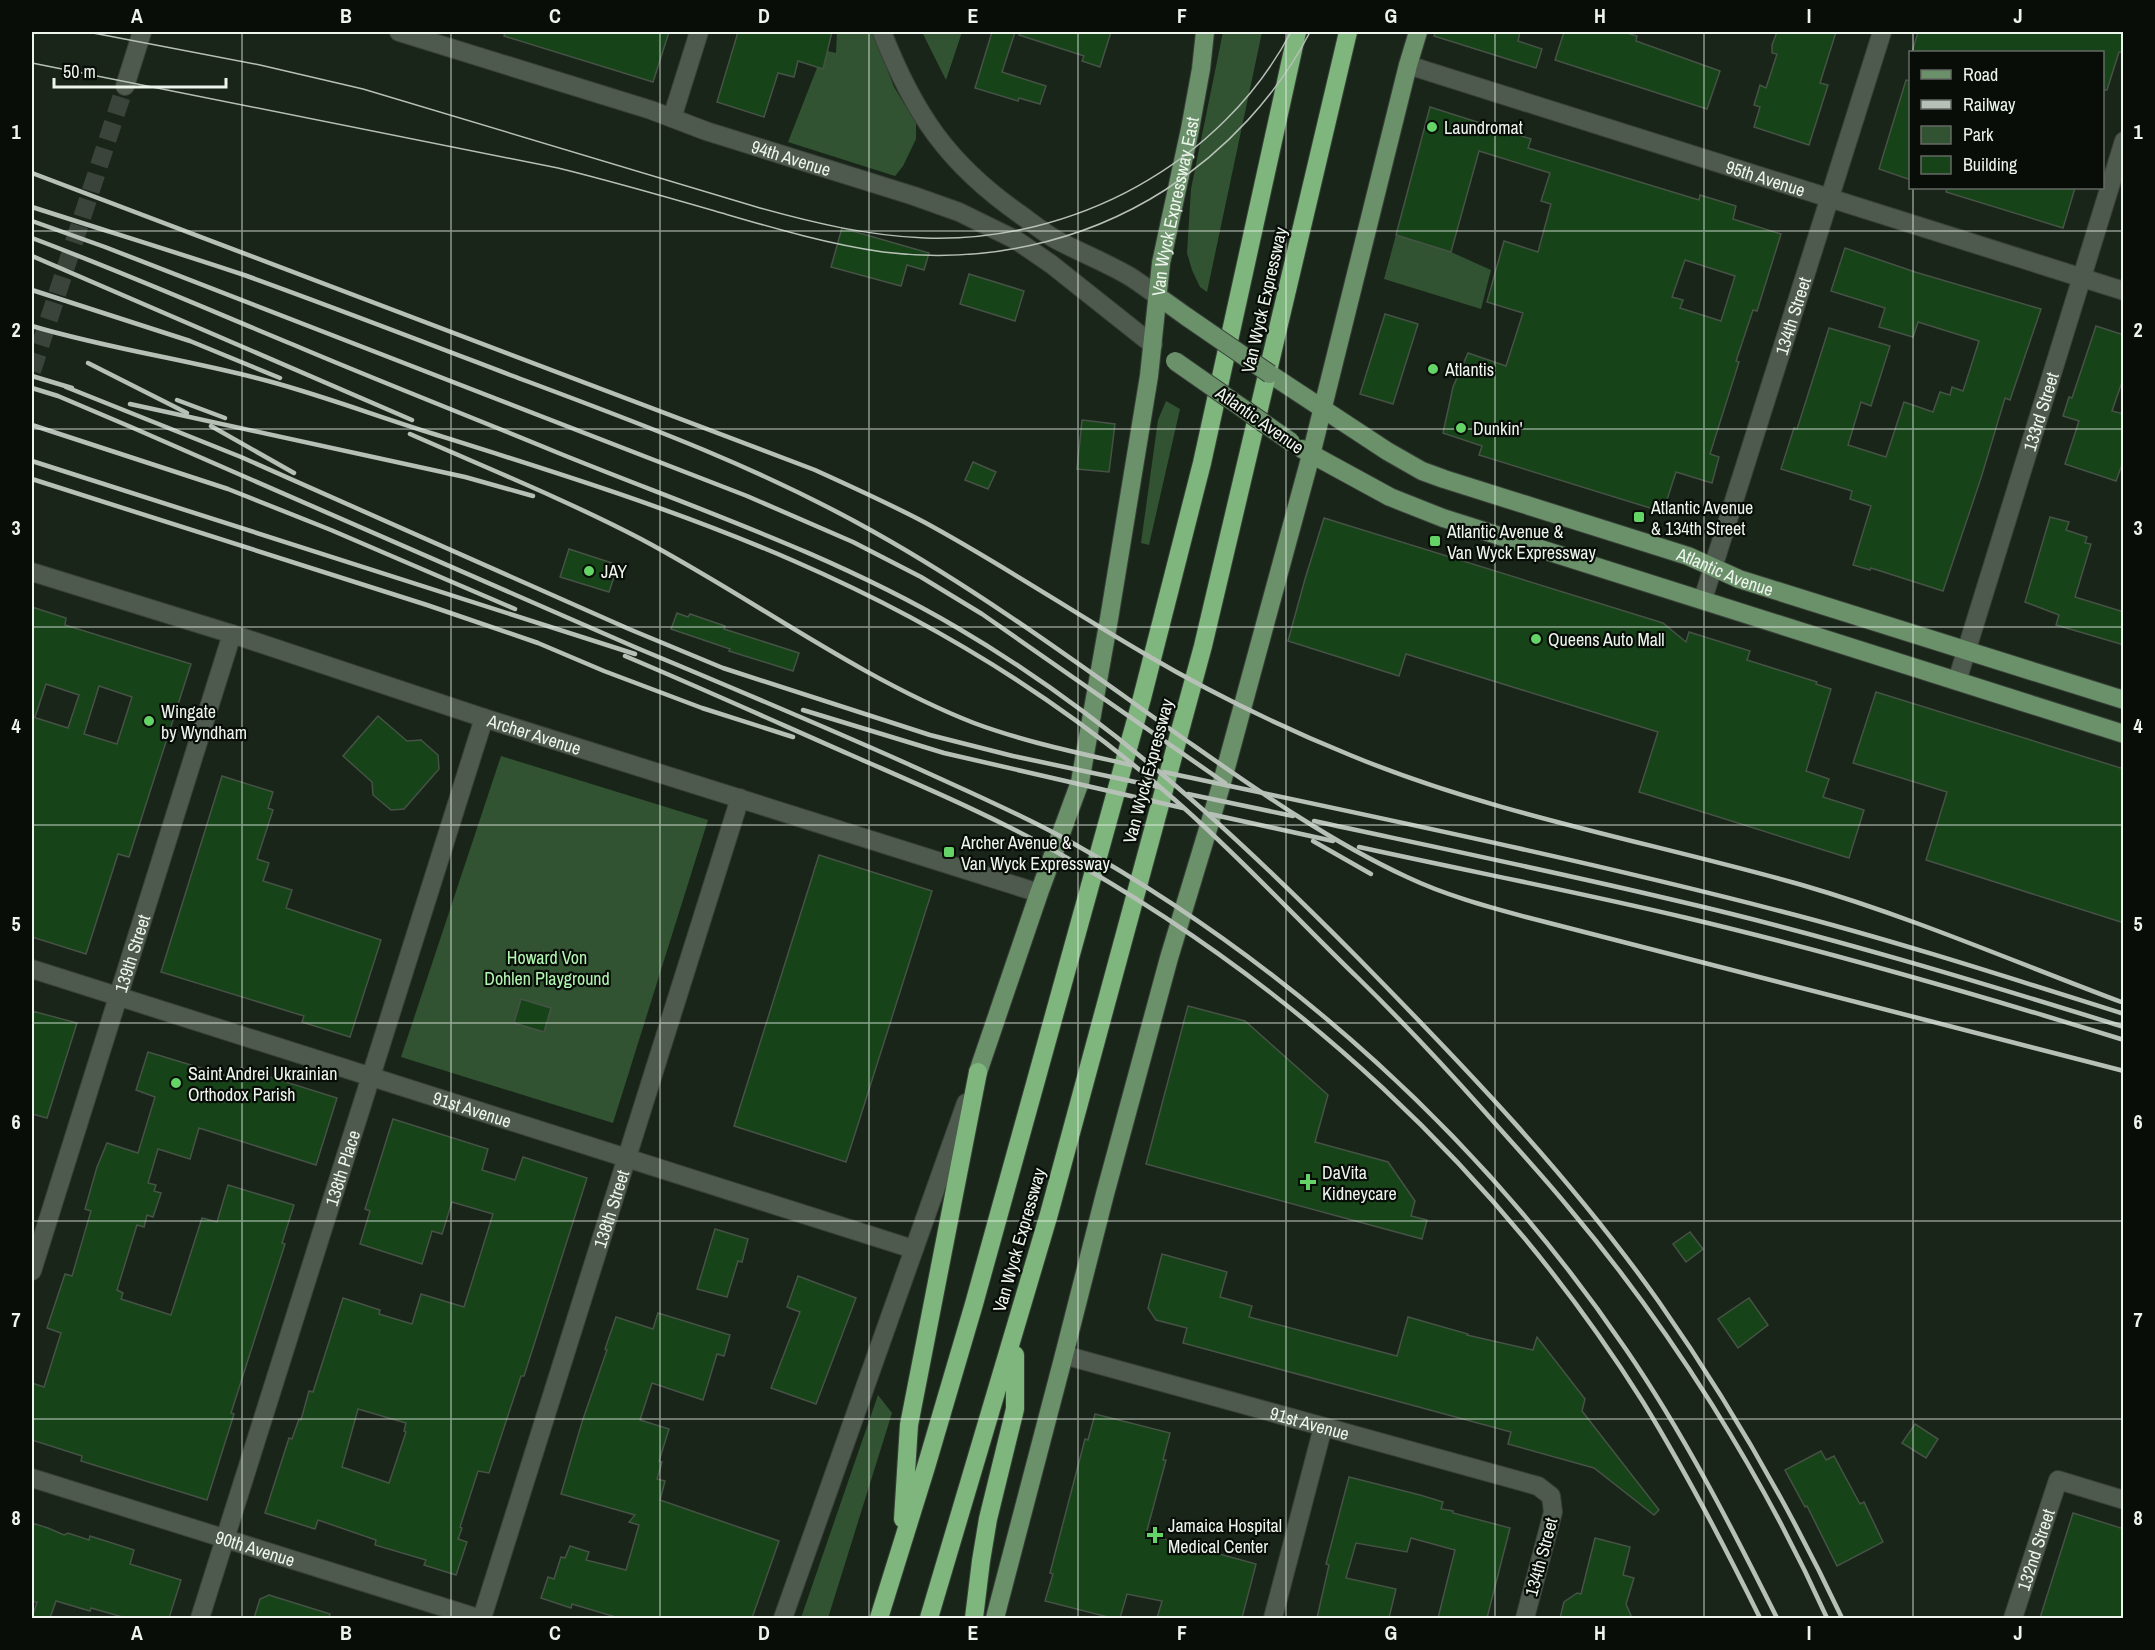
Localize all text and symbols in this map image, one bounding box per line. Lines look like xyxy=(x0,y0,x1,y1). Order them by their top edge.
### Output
text: A xyxy=(131,2,143,29)
text: B xyxy=(340,2,352,29)
text: C xyxy=(549,2,561,29)
text: D xyxy=(758,2,770,29)
text: E xyxy=(968,2,979,29)
text: F xyxy=(1177,2,1187,29)
text: G xyxy=(1385,2,1397,29)
text: H xyxy=(1594,2,1606,29)
text: I xyxy=(1807,2,1811,29)
text: J xyxy=(2013,2,2023,29)
scale bar xyxy=(54,51,226,89)
legend xyxy=(1909,51,2104,189)
text: 50 m xyxy=(63,59,96,84)
text: Road xyxy=(1963,62,1998,87)
text: Railway xyxy=(1963,92,2016,117)
street label: Van Wyck Expressway East xyxy=(1145,115,1205,297)
place label: Laundromat xyxy=(1444,115,1523,140)
text: 1 xyxy=(11,118,21,145)
text: 1 xyxy=(2133,118,2143,145)
marker: Laundromat xyxy=(1425,120,1439,134)
text: Park xyxy=(1963,122,1994,147)
street label: 94th Avenue xyxy=(748,133,834,182)
text: Building xyxy=(1963,152,2018,177)
street label: 95th Avenue xyxy=(1723,154,1808,202)
street label: Van Wyck Expressway xyxy=(1235,224,1293,375)
street label: 134th Street xyxy=(1768,274,1816,358)
text: 2 xyxy=(11,316,21,343)
text: 2 xyxy=(2133,316,2143,343)
place label: Atlantis xyxy=(1444,357,1494,382)
marker: Atlantis xyxy=(1426,362,1440,376)
street label: 133rd Street xyxy=(2016,369,2064,454)
street label: Atlantic Avenue xyxy=(1210,380,1309,460)
place label: Dunkin' xyxy=(1473,416,1523,441)
marker: Dunkin' xyxy=(1454,421,1468,435)
place label: Atlantic Avenue & 134th Street xyxy=(1650,495,1753,541)
marker: Atlantic Avenue & 134th Street xyxy=(1632,510,1646,524)
text: 3 xyxy=(11,514,21,541)
text: 3 xyxy=(2133,514,2143,541)
place label: Atlantic Avenue & Van Wyck Expressway xyxy=(1446,519,1597,565)
marker: Atlantic Avenue & Van Wyck Expressway xyxy=(1428,534,1442,548)
street label: Atlantic Avenue xyxy=(1673,541,1777,602)
place label: JAY xyxy=(601,559,627,584)
marker: JAY xyxy=(582,564,596,578)
place label: Queens Auto Mall xyxy=(1548,627,1665,652)
marker: Queens Auto Mall xyxy=(1529,632,1543,646)
street label: Van Wyck Expressway xyxy=(1117,695,1180,846)
place label: Wingate by Wyndham xyxy=(161,699,247,745)
street label: Archer Avenue xyxy=(484,707,584,760)
text: 4 xyxy=(11,712,21,739)
text: 4 xyxy=(2133,712,2143,739)
marker: Wingate by Wyndham xyxy=(142,714,156,728)
place label: Archer Avenue & Van Wyck Expressway xyxy=(960,830,1111,876)
marker: Archer Avenue & Van Wyck Expressway xyxy=(942,845,956,859)
text: 5 xyxy=(11,910,21,937)
text: 5 xyxy=(2133,910,2143,937)
street label: 139th Street xyxy=(108,911,156,995)
park label: Howard Von Dohlen Playground xyxy=(484,945,610,991)
place label: Saint Andrei Ukrainian Orthodox Parish xyxy=(188,1061,337,1107)
marker: Saint Andrei Ukrainian Orthodox Parish xyxy=(169,1076,183,1090)
street label: 91st Avenue xyxy=(430,1085,515,1133)
text: 6 xyxy=(11,1108,21,1135)
text: 6 xyxy=(2133,1108,2143,1135)
street label: 138th Place xyxy=(318,1127,366,1209)
place label: DaVita Kidneycare xyxy=(1322,1160,1397,1206)
street label: Van Wyck Expressway xyxy=(986,1164,1052,1315)
street label: 138th Street xyxy=(587,1167,635,1251)
marker: DaVita Kidneycare xyxy=(1299,1173,1317,1191)
text: 7 xyxy=(11,1306,21,1333)
text: 7 xyxy=(2133,1306,2143,1333)
street label: 91st Avenue xyxy=(1267,1400,1352,1446)
text: 8 xyxy=(11,1504,21,1531)
text: 8 xyxy=(2133,1504,2143,1531)
street label: 132nd Street xyxy=(2010,1505,2060,1594)
place label: Jamaica Hospital Medical Center xyxy=(1168,1513,1282,1559)
street label: 134th Street xyxy=(1519,1515,1563,1599)
street label: 90th Avenue xyxy=(212,1524,298,1572)
marker: Jamaica Hospital Medical Center xyxy=(1146,1526,1164,1544)
text: A xyxy=(131,1619,143,1646)
text: B xyxy=(340,1619,352,1646)
text: C xyxy=(549,1619,561,1646)
text: D xyxy=(758,1619,770,1646)
text: E xyxy=(968,1619,979,1646)
text: F xyxy=(1177,1619,1187,1646)
text: G xyxy=(1385,1619,1397,1646)
text: H xyxy=(1594,1619,1606,1646)
text: I xyxy=(1807,1619,1811,1646)
text: J xyxy=(2013,1619,2023,1646)

